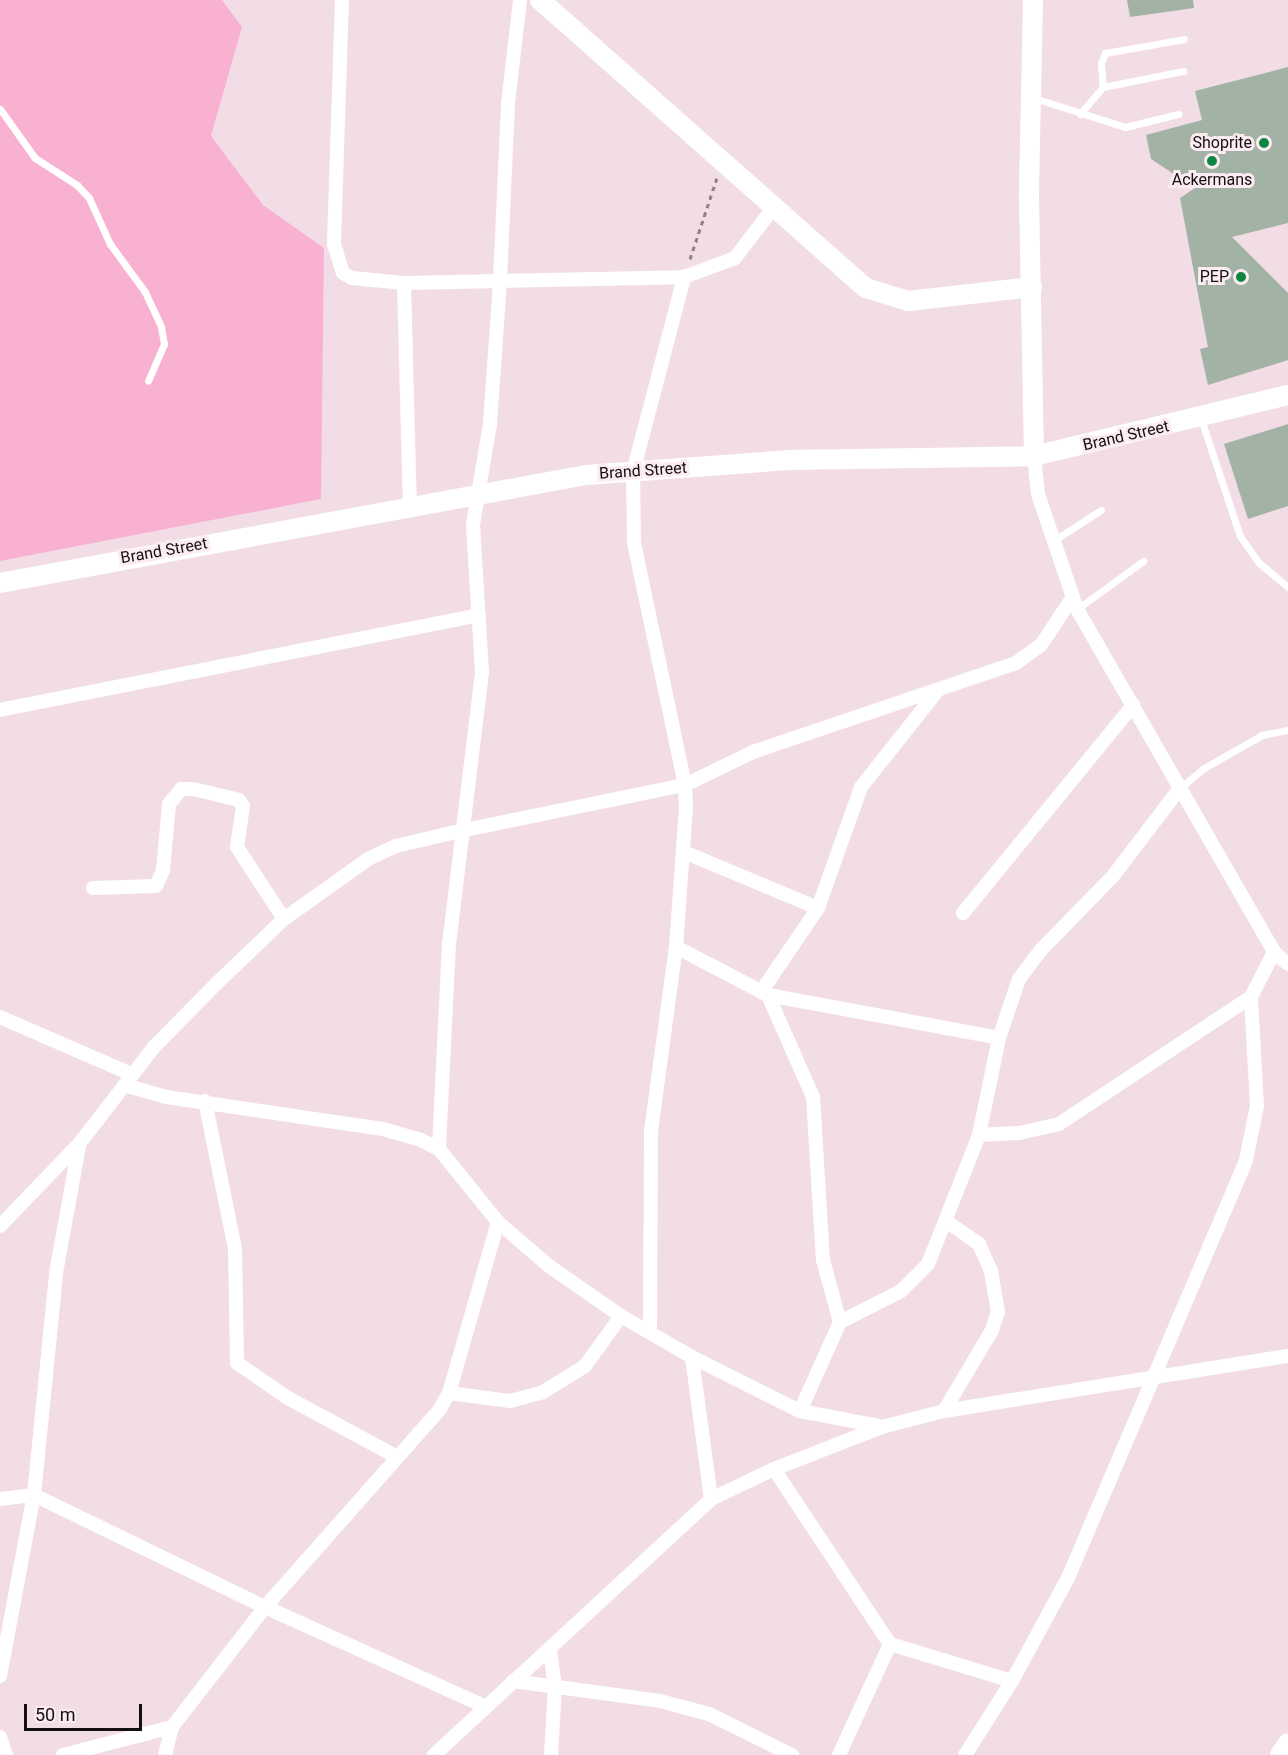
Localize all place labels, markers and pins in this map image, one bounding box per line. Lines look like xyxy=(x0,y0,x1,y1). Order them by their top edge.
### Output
place label: Shoprite xyxy=(1193,133,1252,153)
marker: Shoprite xyxy=(1257,136,1271,150)
marker: Ackermans xyxy=(1205,154,1219,168)
place label: Ackermans xyxy=(1172,170,1252,190)
place label: PEP xyxy=(1200,267,1229,287)
marker: PEP xyxy=(1234,270,1248,284)

